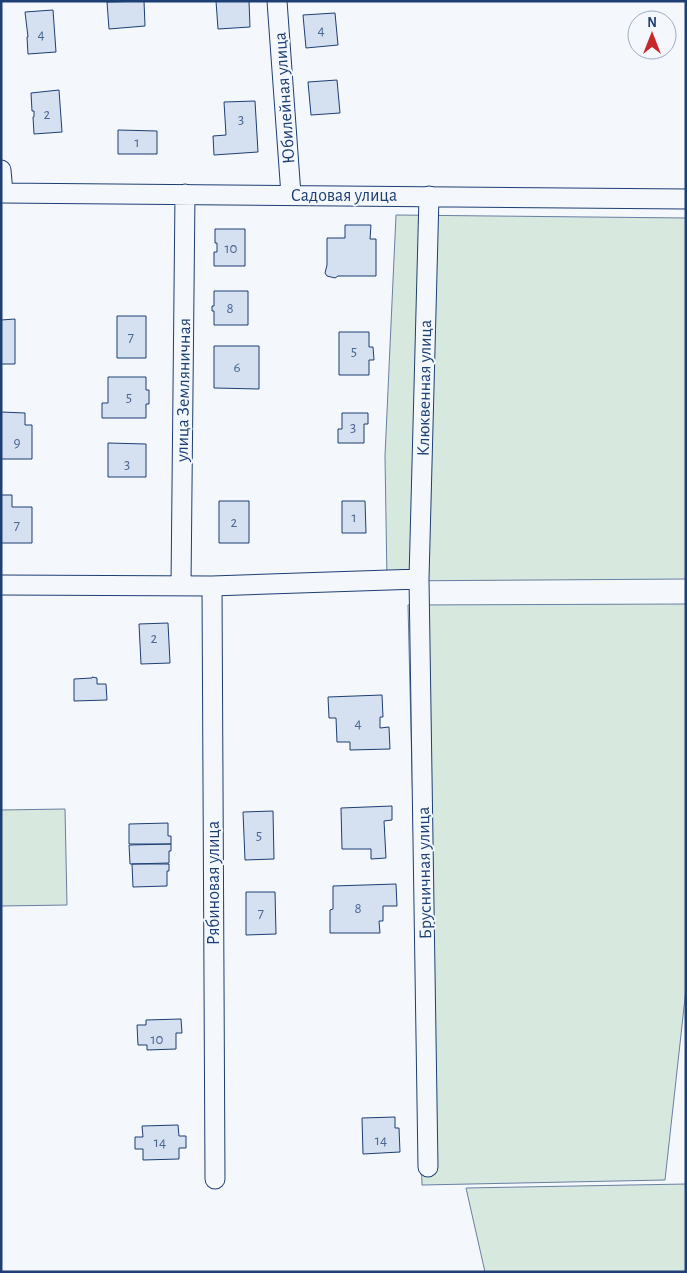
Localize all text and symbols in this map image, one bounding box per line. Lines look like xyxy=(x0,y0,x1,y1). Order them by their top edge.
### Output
north arrow xyxy=(627,10,677,60)
text: N xyxy=(647,16,657,30)
house number: 4 xyxy=(317,23,325,38)
house number: 4 xyxy=(37,27,45,42)
street label: Юбилейная улица xyxy=(270,31,299,165)
house number: 2 xyxy=(44,107,51,122)
house number: 3 xyxy=(238,112,244,127)
house number: 1 xyxy=(134,135,140,150)
street label: Садовая улица xyxy=(291,187,397,205)
house number: 10 xyxy=(224,241,238,256)
house number: 8 xyxy=(226,301,234,316)
street label: улица Земляничная xyxy=(174,318,194,463)
street label: Клюквенная улица xyxy=(415,319,435,457)
house number: 7 xyxy=(128,330,134,345)
house number: 5 xyxy=(351,344,357,359)
house number: 6 xyxy=(233,360,241,375)
house number: 5 xyxy=(126,390,132,405)
house number: 3 xyxy=(350,420,356,435)
house number: 9 xyxy=(13,435,21,450)
house number: 3 xyxy=(124,457,130,472)
house number: 1 xyxy=(351,510,357,525)
house number: 2 xyxy=(231,515,238,530)
house number: 7 xyxy=(14,518,20,533)
house number: 2 xyxy=(151,631,158,646)
house number: 4 xyxy=(354,716,362,731)
street label: Брусничная улица xyxy=(415,806,435,940)
street label: Рябиновая улица xyxy=(204,821,223,945)
house number: 5 xyxy=(256,828,262,843)
house number: 8 xyxy=(354,901,362,916)
house number: 7 xyxy=(258,906,264,921)
house number: 10 xyxy=(150,1032,164,1047)
house number: 14 xyxy=(375,1133,387,1148)
house number: 14 xyxy=(154,1135,166,1150)

